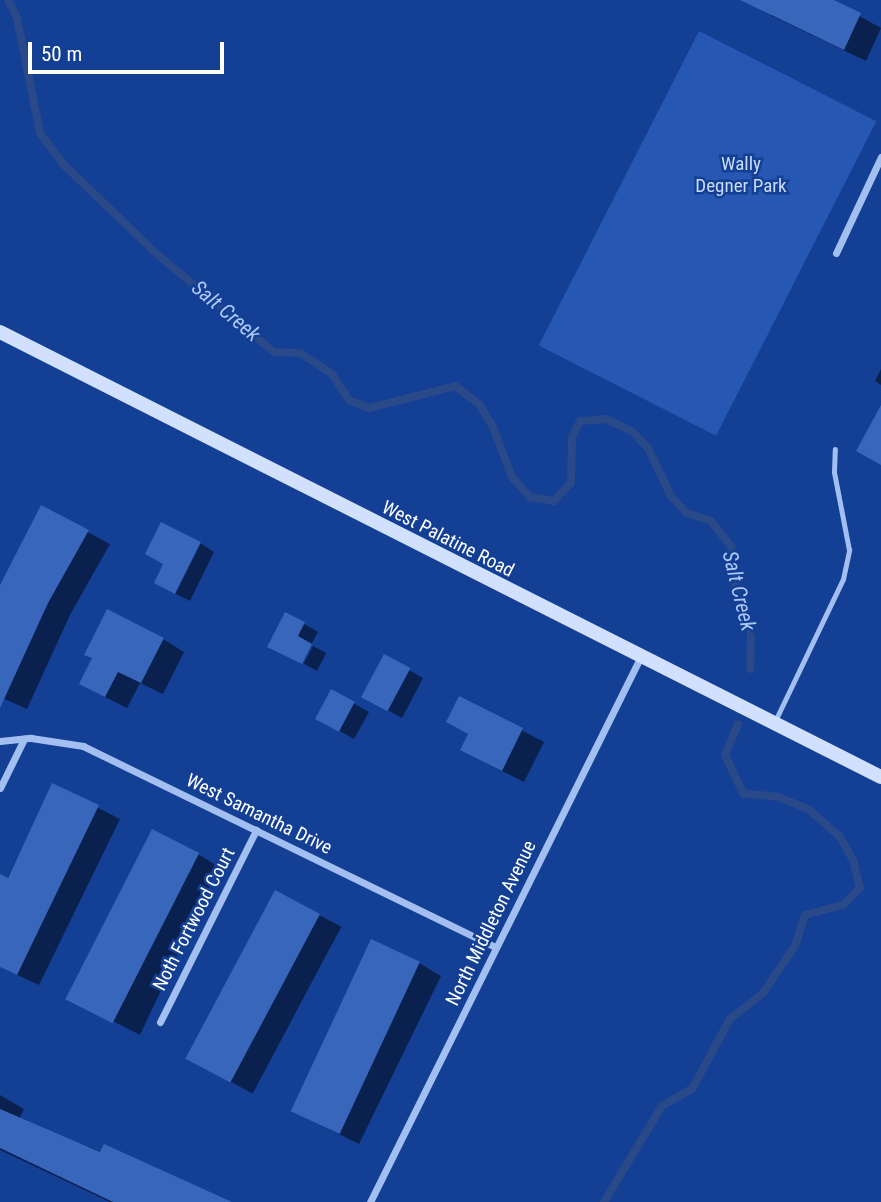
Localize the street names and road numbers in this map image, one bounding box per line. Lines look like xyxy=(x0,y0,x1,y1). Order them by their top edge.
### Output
street label: West Palatine Road xyxy=(378,496,518,582)
street label: West Samantha Drive xyxy=(182,769,336,859)
street label: North Middleton Avenue xyxy=(441,837,541,1009)
street label: Noth Fortwood Court xyxy=(148,844,240,994)

